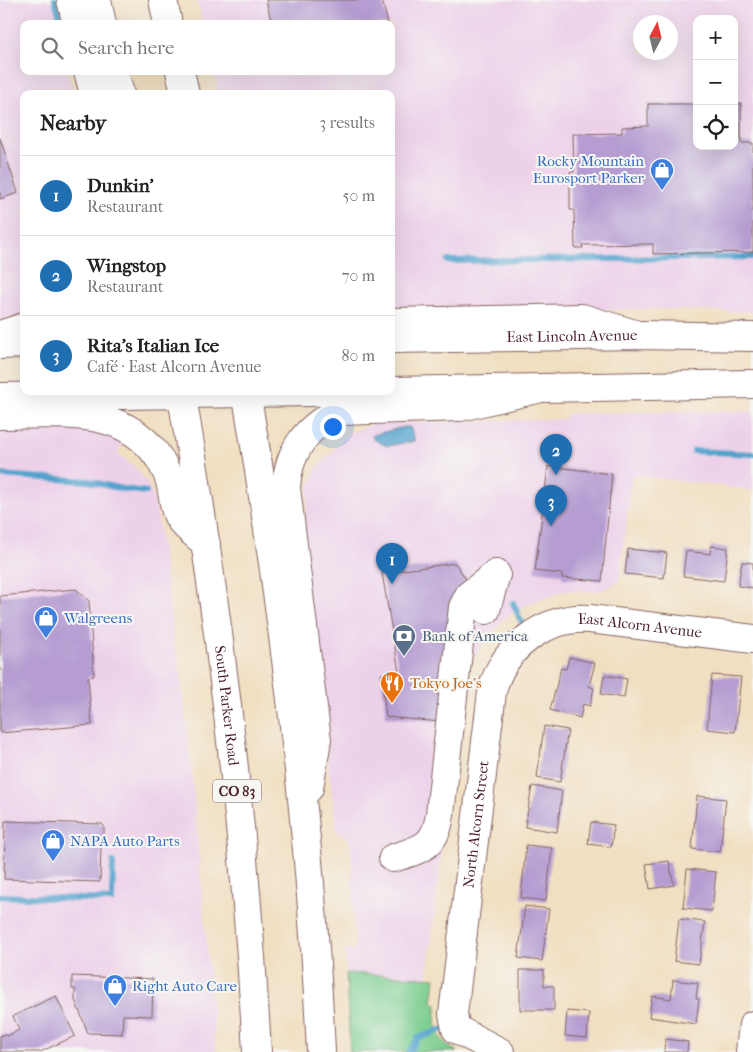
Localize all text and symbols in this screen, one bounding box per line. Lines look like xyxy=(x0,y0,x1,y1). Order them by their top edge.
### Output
north arrow xyxy=(633,15,678,60)
map controls xyxy=(693,15,738,150)
button: + xyxy=(693,15,738,60)
search box xyxy=(20,20,395,75)
icon: search xyxy=(38,34,66,62)
text: Search here xyxy=(78,37,174,59)
button: − xyxy=(693,60,738,105)
button: locate xyxy=(693,105,738,150)
text: Nearby xyxy=(40,111,106,135)
text: 3 results xyxy=(319,113,375,132)
place label: Rocky Mountain Eurosport Parker xyxy=(533,152,645,187)
shop icon: Rocky Mountain Eurosport Parker xyxy=(649,157,675,191)
text: Dunkin' xyxy=(87,175,154,197)
text: 1 xyxy=(53,186,59,205)
text: 50 m xyxy=(343,186,375,205)
text: Restaurant xyxy=(87,197,163,216)
text: Wingstop xyxy=(87,255,166,277)
text: 2 xyxy=(52,266,60,285)
text: 70 m xyxy=(342,266,375,285)
text: Restaurant xyxy=(87,277,163,296)
street label: East Lincoln Avenue xyxy=(506,326,638,346)
text: Rita's Italian Ice xyxy=(87,335,219,357)
text: 3 xyxy=(53,346,59,365)
text: 80 m xyxy=(341,346,375,365)
text: Café · East Alcorn Avenue xyxy=(87,357,261,376)
your location xyxy=(320,414,346,440)
pin: 2 xyxy=(540,434,572,475)
pin: 3 xyxy=(535,485,567,526)
pin: 1 xyxy=(376,543,408,584)
shop icon: Walgreens xyxy=(33,605,59,639)
place label: Walgreens xyxy=(63,609,133,627)
street label: East Alcorn Avenue xyxy=(578,610,704,642)
bank icon: Bank of America xyxy=(391,623,417,657)
place label: Bank of America xyxy=(422,627,529,645)
street label: South Parker Road xyxy=(211,645,243,767)
restaurant icon: Tokyo Joe’s xyxy=(379,670,405,704)
place label: Tokyo Joe’s xyxy=(410,674,482,692)
street label: North Alcorn Street xyxy=(459,759,493,889)
road number: CO 83 xyxy=(213,779,261,802)
shop icon: NAPA Auto Parts xyxy=(40,828,66,862)
place label: NAPA Auto Parts xyxy=(70,832,180,850)
shop icon: Right Auto Care xyxy=(102,973,128,1007)
place label: Right Auto Care xyxy=(132,977,238,995)

